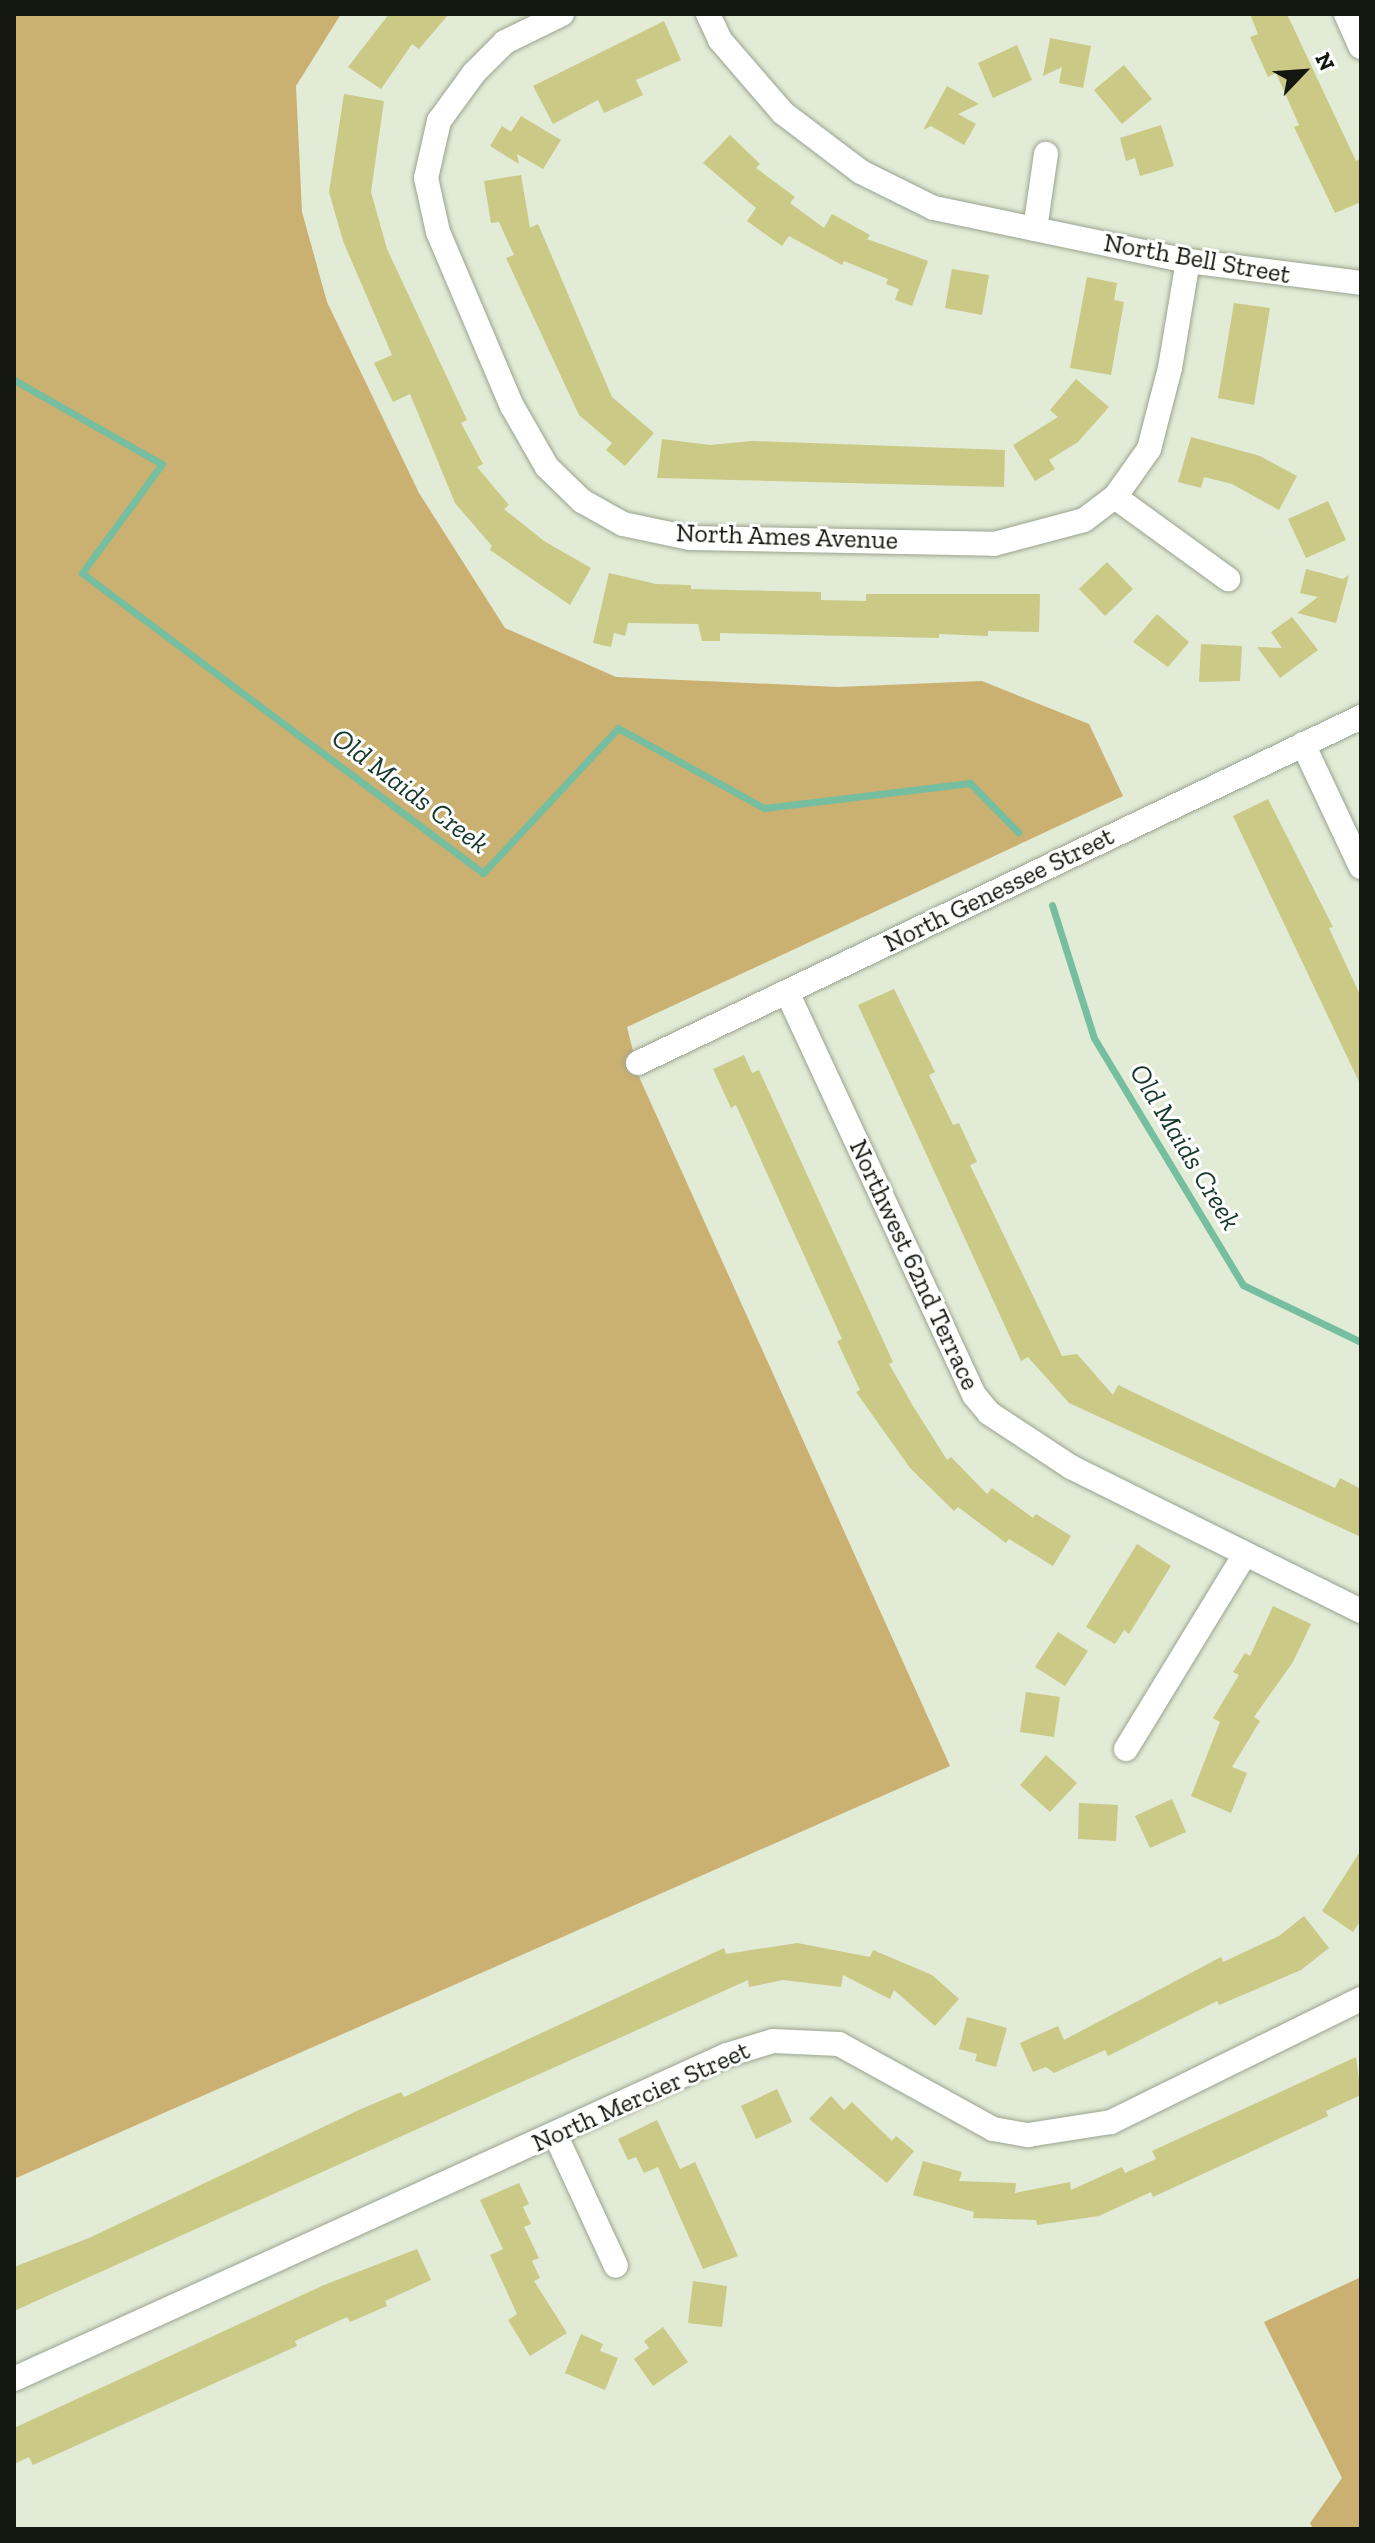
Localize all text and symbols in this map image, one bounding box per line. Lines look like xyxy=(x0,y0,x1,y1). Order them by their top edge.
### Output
north arrow xyxy=(1263,32,1343,112)
text: N xyxy=(1309,48,1341,75)
street label: North Bell Street xyxy=(1101,227,1293,291)
street label: North Ames Avenue xyxy=(674,517,900,557)
water label: Old Maids Creek xyxy=(325,721,495,861)
street label: North Genessee Street xyxy=(879,821,1119,959)
water label: Old Maids Creek xyxy=(1122,1058,1248,1236)
street label: Northwest 62nd Terrace xyxy=(842,1135,986,1395)
street label: North Mercier Street xyxy=(527,2035,755,2159)

